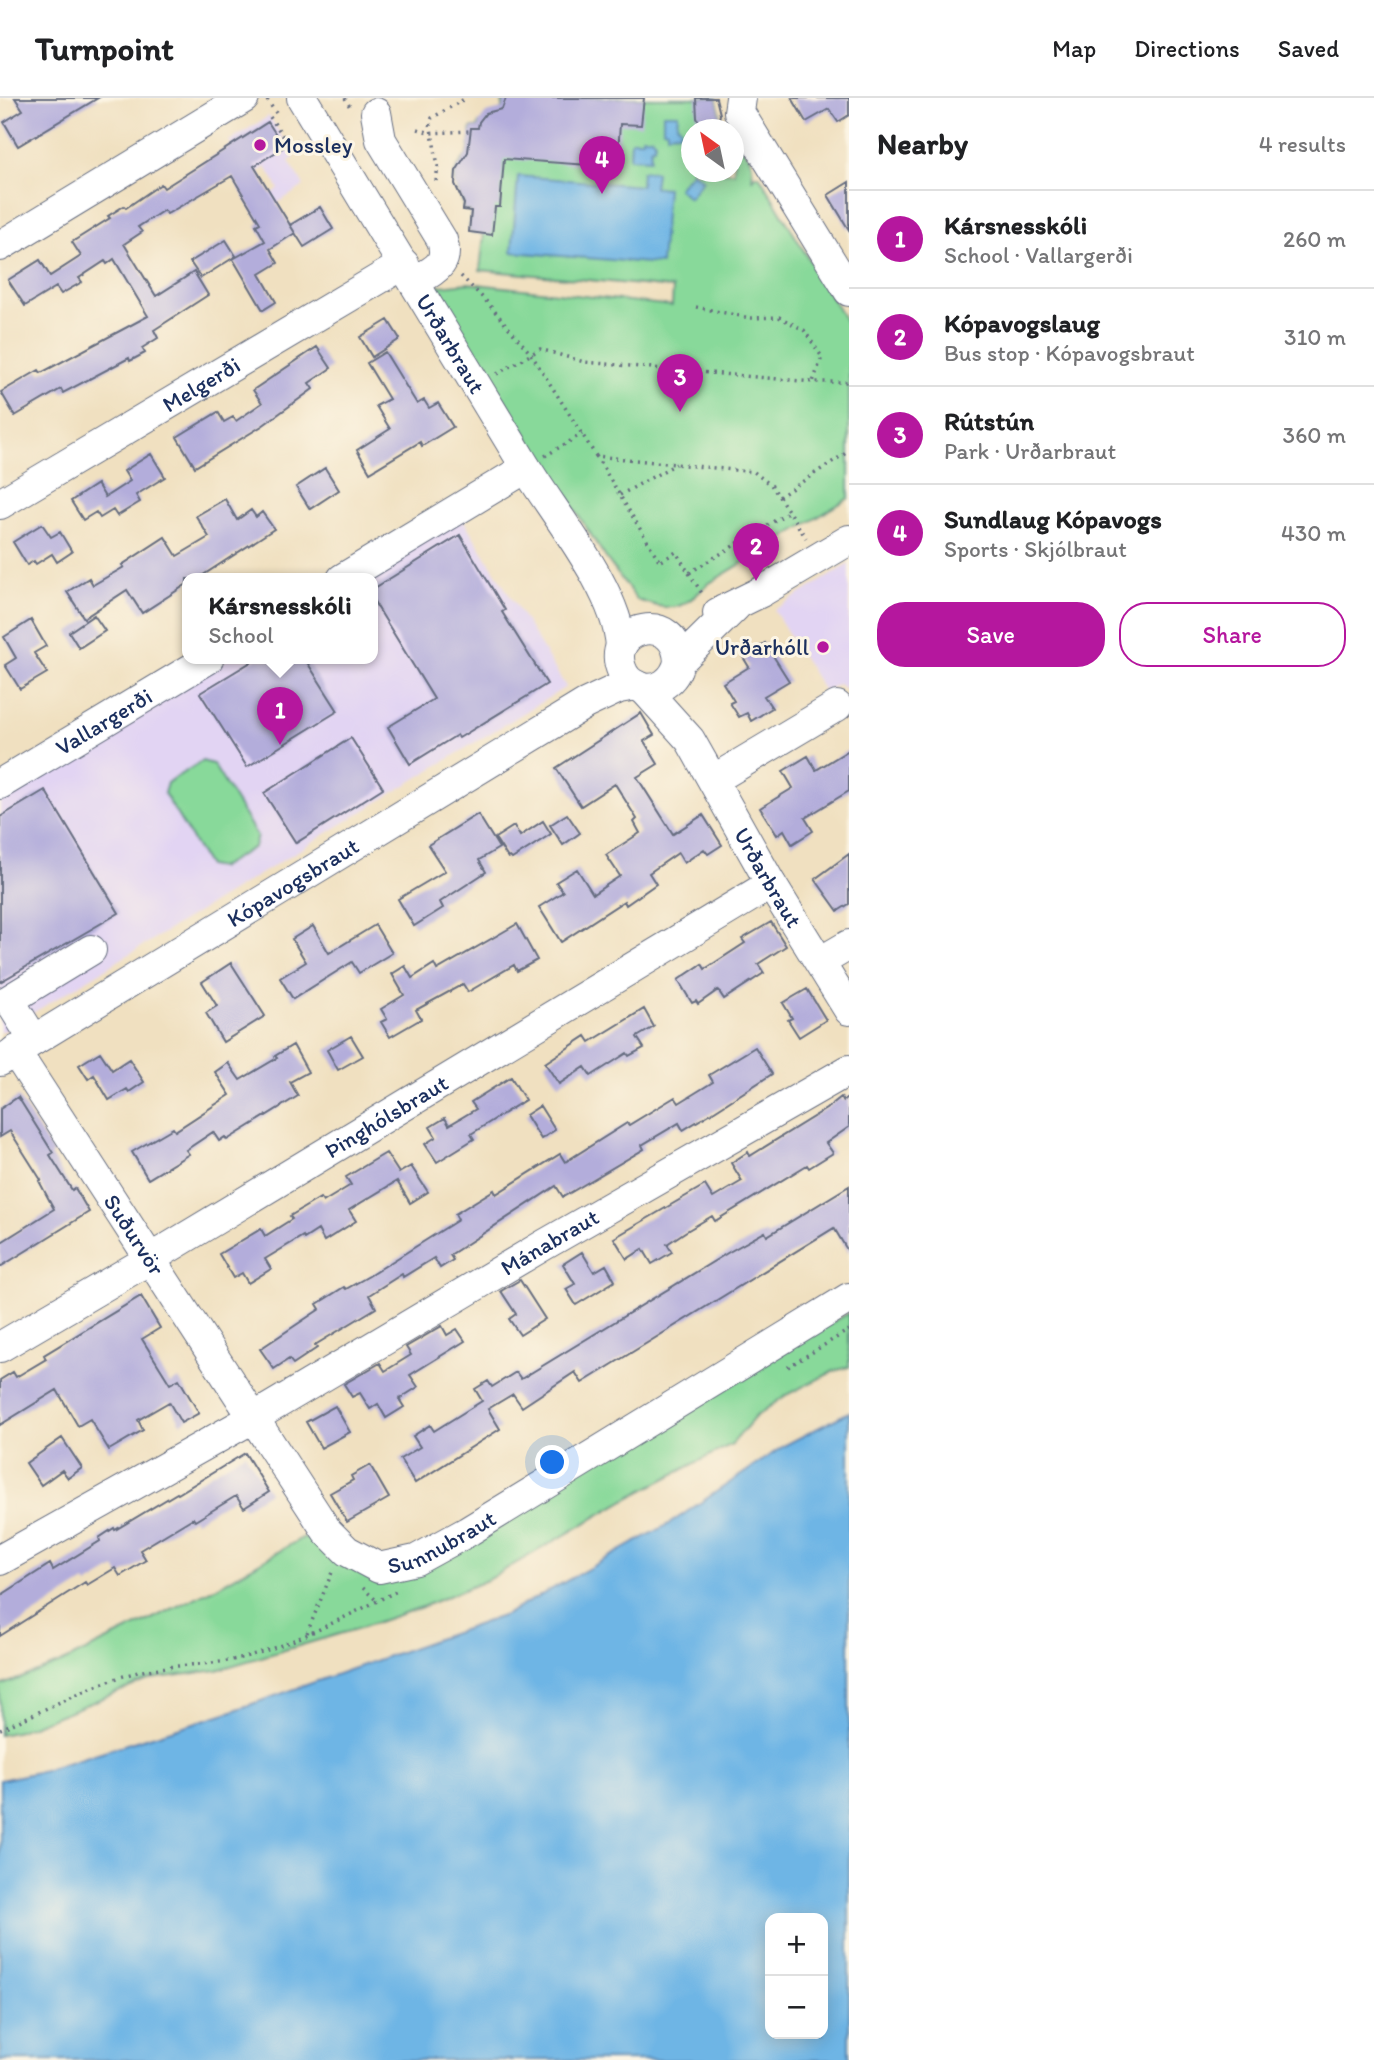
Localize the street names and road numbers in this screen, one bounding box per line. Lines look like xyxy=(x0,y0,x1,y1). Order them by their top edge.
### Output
street label: Urðarbraut xyxy=(410,289,492,399)
street label: Melgerði xyxy=(157,351,245,418)
street label: Vallargerði xyxy=(50,682,157,761)
street label: Urðarbraut xyxy=(728,822,808,933)
street label: Kópavogsbraut xyxy=(222,831,364,933)
street label: Þinghólsbraut xyxy=(320,1068,453,1164)
street label: Suðurvör xyxy=(98,1189,171,1280)
street label: Mánabraut xyxy=(495,1203,604,1282)
street label: Sunnubraut xyxy=(385,1504,501,1580)

